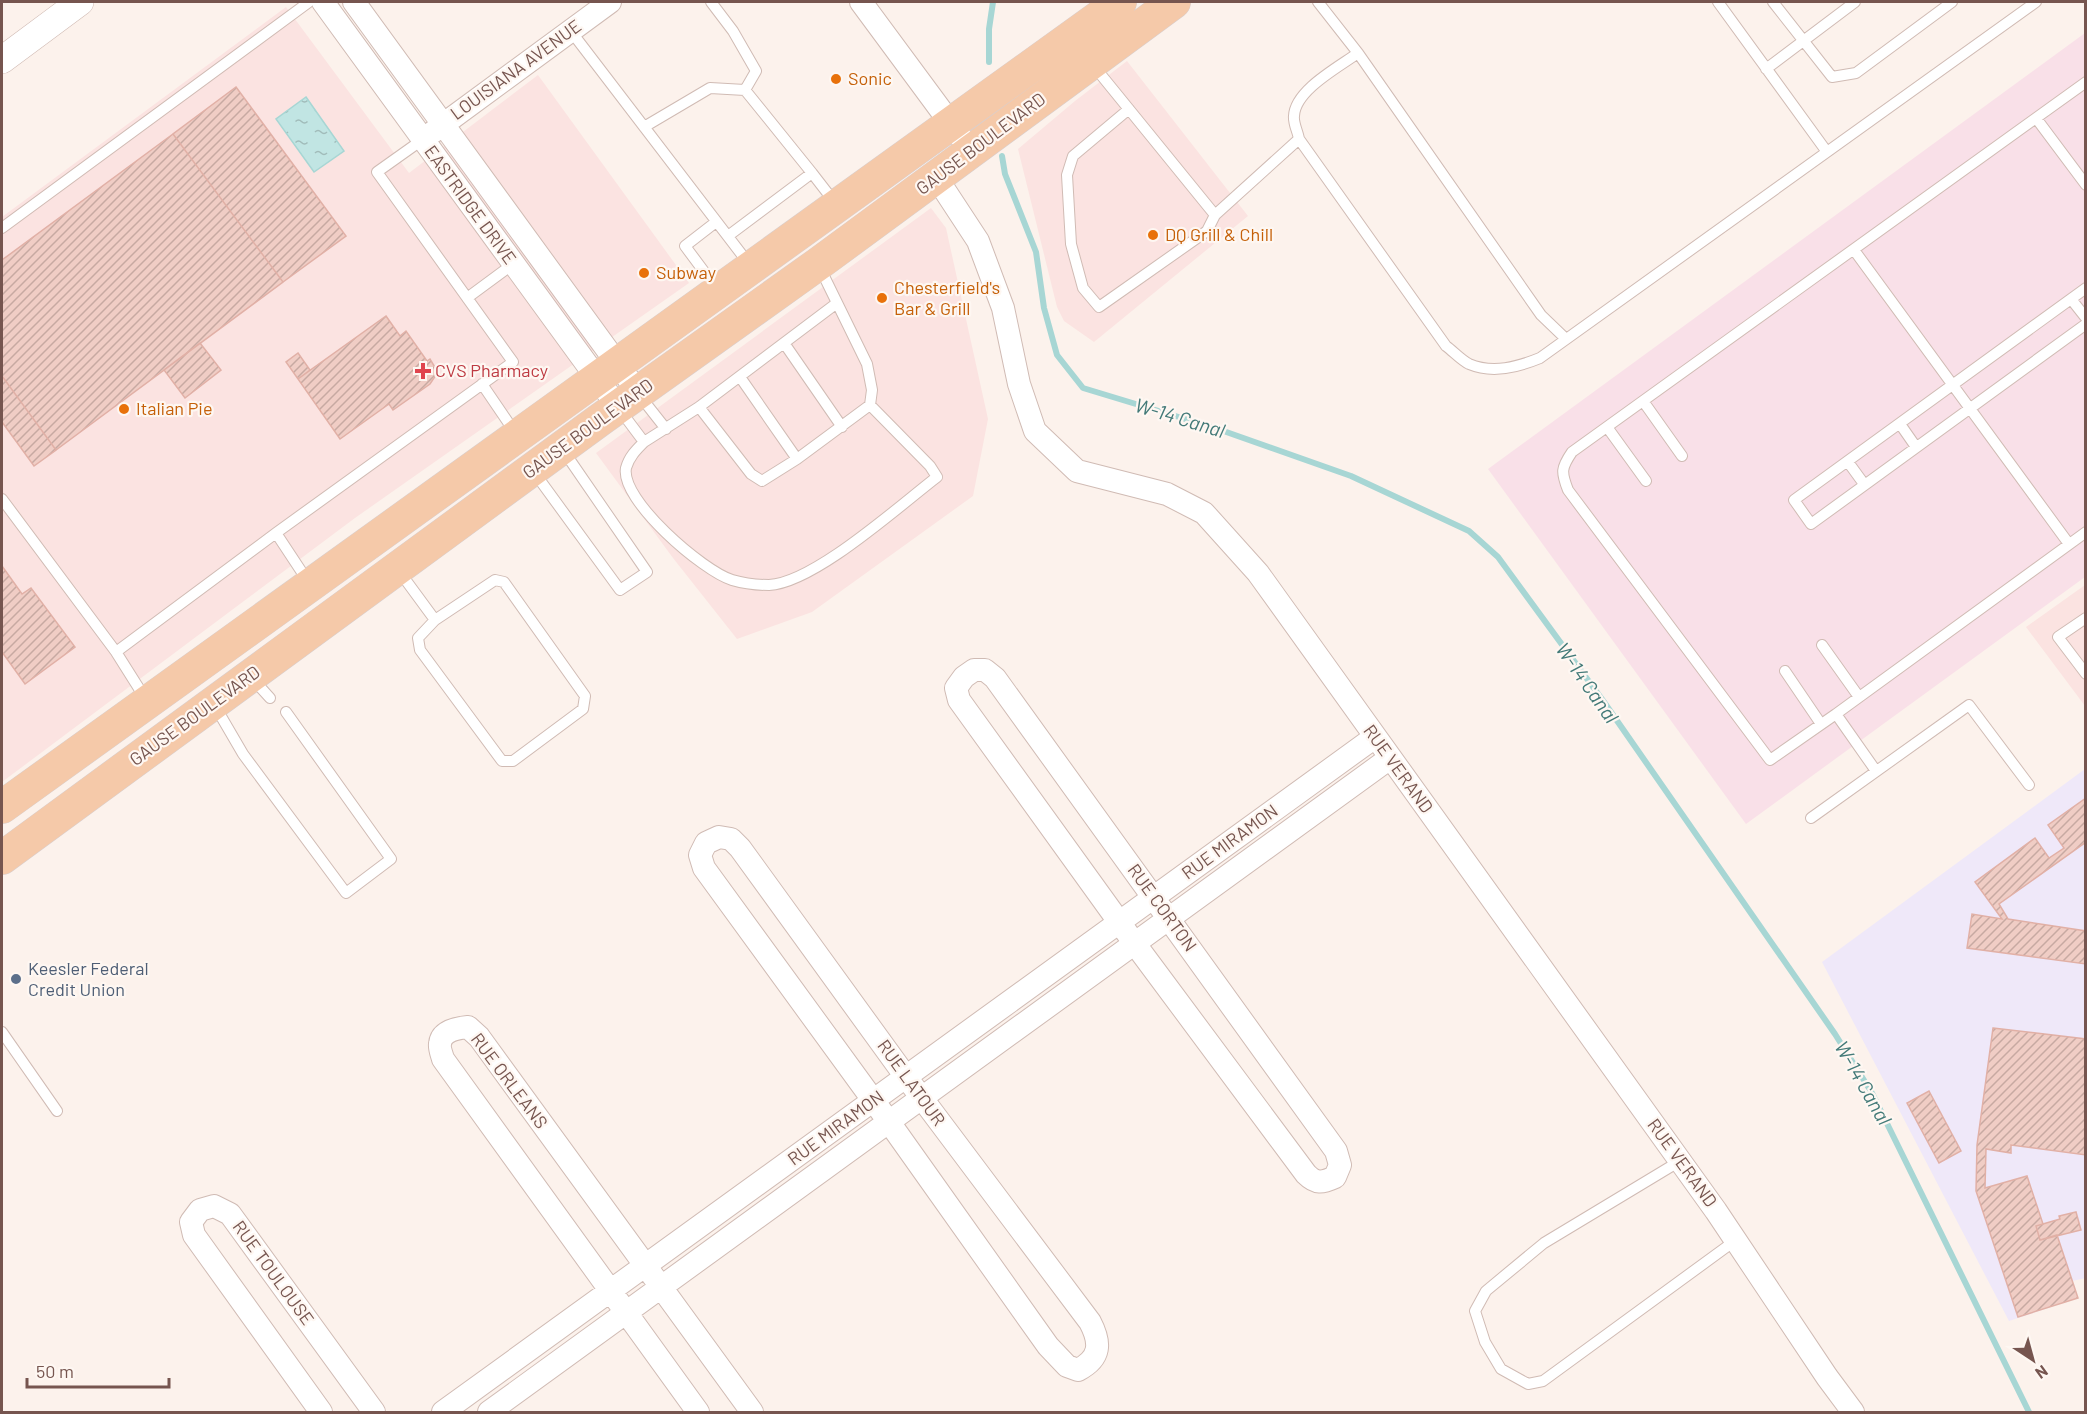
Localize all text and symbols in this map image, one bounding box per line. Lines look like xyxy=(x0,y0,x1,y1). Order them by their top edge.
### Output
street label: LOUISIANA AVENUE xyxy=(446,14,585,124)
place label: Sonic xyxy=(848,67,892,89)
marker: Sonic xyxy=(829,72,843,86)
street label: GAUSE BOULEVARD xyxy=(911,87,1049,199)
street label: EASTRIDGE DRIVE xyxy=(420,141,521,268)
place label: DQ Grill & Chill xyxy=(1165,223,1273,245)
marker: DQ Grill & Chill xyxy=(1146,228,1160,242)
place label: Subway xyxy=(656,261,716,283)
marker: Subway xyxy=(637,266,651,280)
place label: Chesterfield's Bar & Grill xyxy=(894,276,1000,319)
marker: Chesterfield's Bar & Grill xyxy=(875,291,889,305)
place label: CVS Pharmacy xyxy=(435,359,548,381)
marker: CVS Pharmacy xyxy=(416,364,430,378)
street label: GAUSE BOULEVARD xyxy=(518,373,657,483)
water label: W-14 Canal xyxy=(1132,392,1229,442)
place label: Italian Pie xyxy=(136,397,212,419)
marker: Italian Pie xyxy=(117,402,131,416)
water label: W-14 Canal xyxy=(1551,638,1625,728)
street label: GAUSE BOULEVARD xyxy=(125,660,264,770)
street label: RUE VERAND xyxy=(1359,720,1438,817)
street label: RUE MIRAMON xyxy=(1177,799,1282,883)
street label: RUE CORTON xyxy=(1124,859,1202,956)
place label: Keesler Federal Credit Union xyxy=(28,957,149,1000)
marker: Keesler Federal Credit Union xyxy=(9,972,23,986)
street label: RUE ORLEANS xyxy=(467,1028,553,1133)
street label: RUE LATOUR xyxy=(873,1035,950,1130)
water label: W-14 Canal xyxy=(1830,1036,1898,1129)
street label: RUE MIRAMON xyxy=(783,1085,888,1169)
street label: RUE VERAND xyxy=(1643,1114,1722,1211)
street label: RUE TOULOUSE xyxy=(229,1216,319,1329)
north arrow xyxy=(2003,1330,2063,1390)
scale bar xyxy=(27,1351,170,1389)
text: 50 m xyxy=(36,1360,74,1382)
text: N xyxy=(2032,1362,2052,1383)

